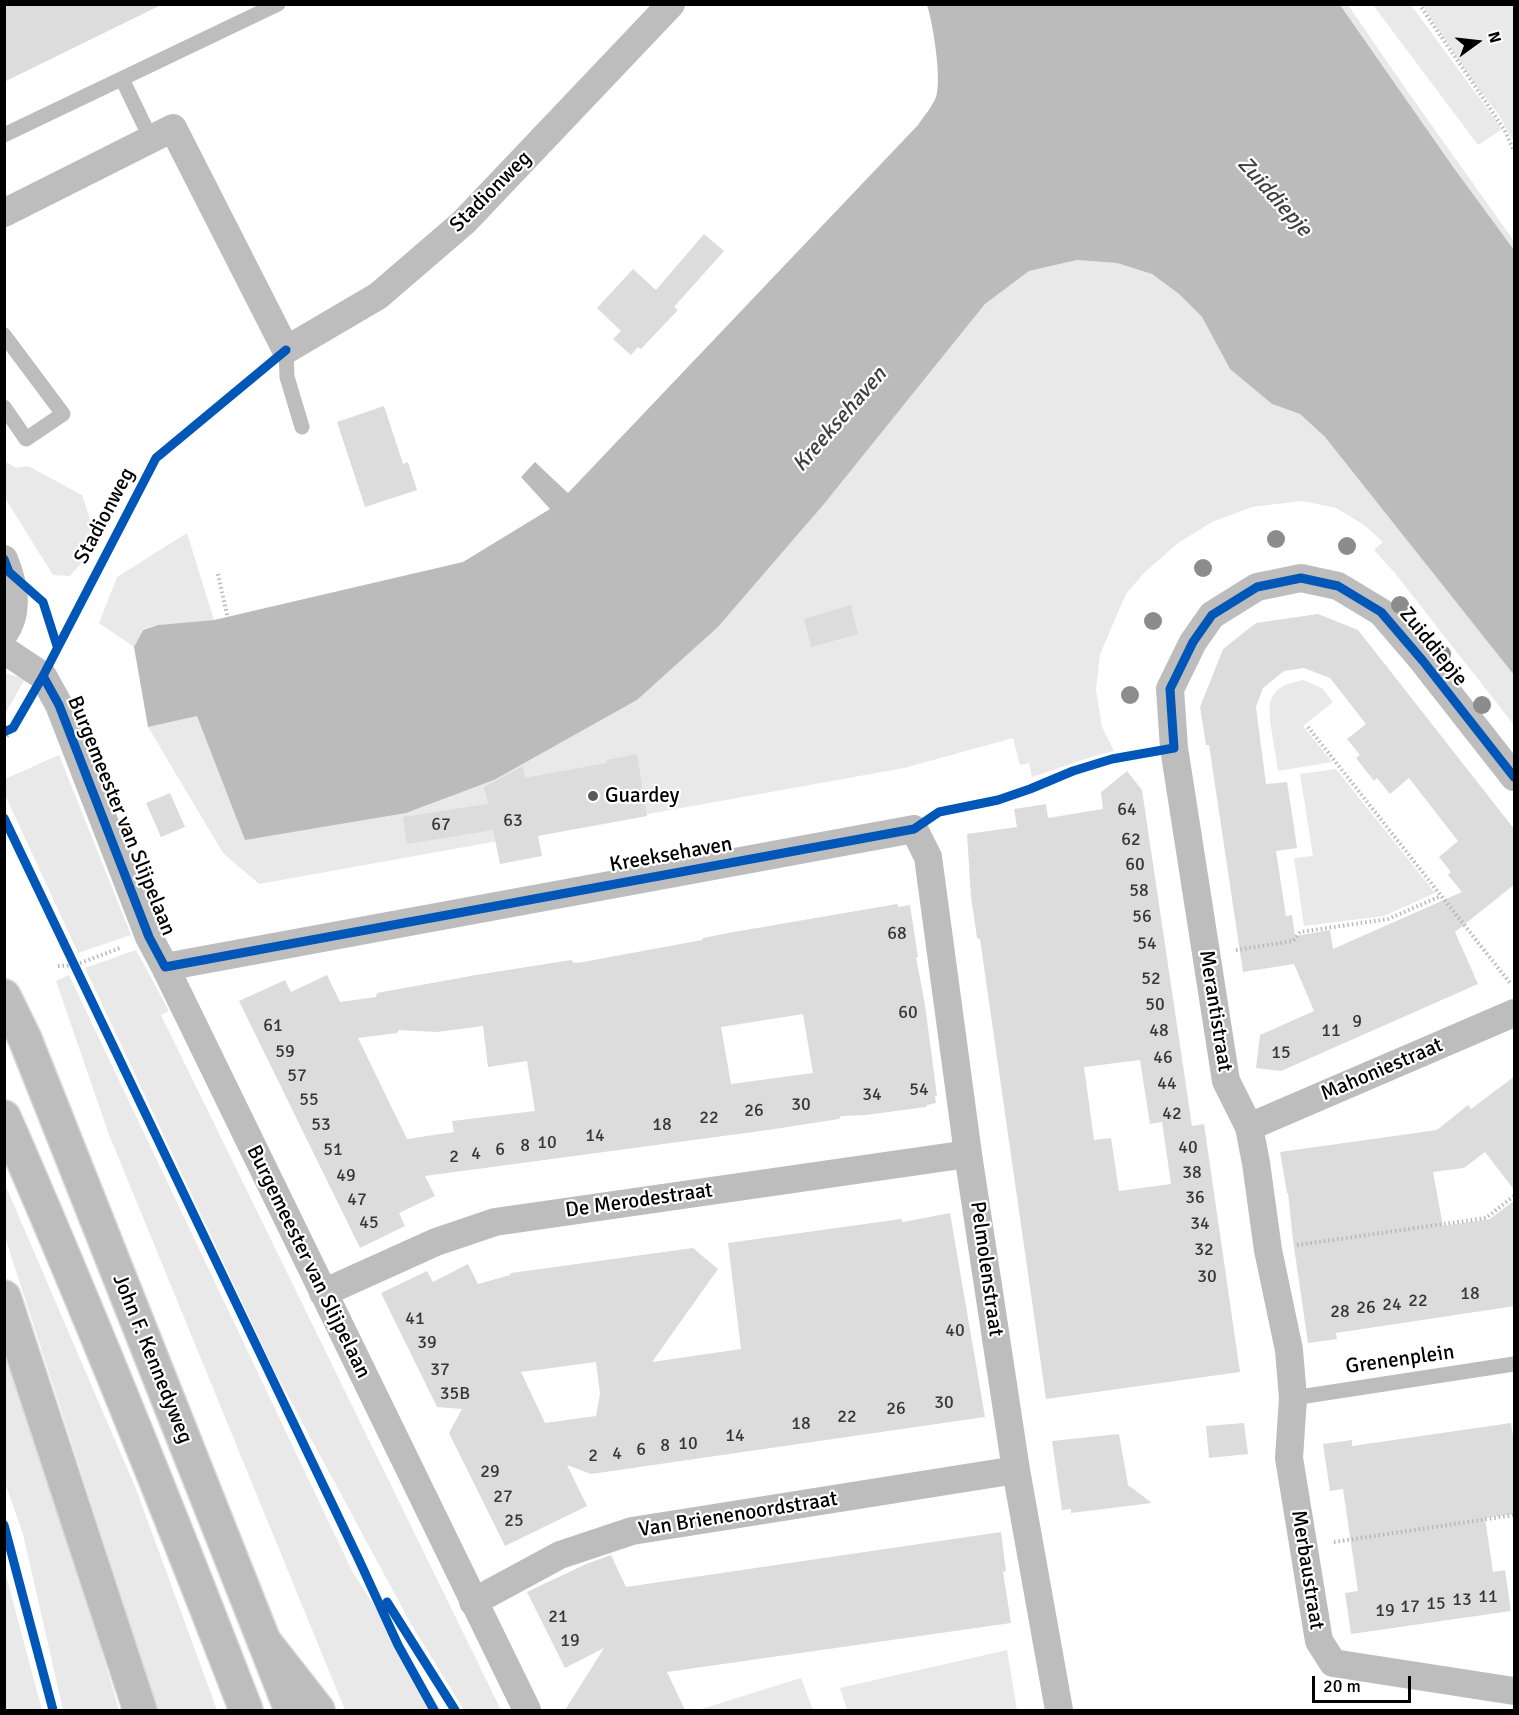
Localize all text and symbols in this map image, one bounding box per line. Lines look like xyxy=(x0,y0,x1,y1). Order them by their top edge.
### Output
north arrow xyxy=(1447,12,1507,72)
text: N xyxy=(1483,29,1505,45)
street label: Stadionweg xyxy=(445,146,537,238)
water label: Zuiddiepje xyxy=(1231,151,1317,243)
water label: Kreeksehaven xyxy=(787,362,893,478)
street label: Stadionweg xyxy=(69,464,141,568)
street label: Zuiddiepje xyxy=(1394,602,1472,692)
street label: Burgemeester van Slijpelaan xyxy=(61,692,181,940)
place label: Guardey xyxy=(605,783,679,809)
marker: Guardey xyxy=(586,789,600,803)
house number: 64 xyxy=(1117,799,1137,821)
house number: 63 xyxy=(503,810,523,832)
house number: 67 xyxy=(431,814,451,836)
house number: 62 xyxy=(1121,829,1141,851)
street label: Kreeksehaven xyxy=(608,832,734,878)
house number: 60 xyxy=(1125,854,1145,876)
house number: 58 xyxy=(1129,880,1149,902)
house number: 56 xyxy=(1132,906,1152,928)
house number: 68 xyxy=(887,923,907,945)
house number: 54 xyxy=(1137,933,1157,955)
street label: Merantistraat xyxy=(1193,948,1237,1074)
house number: 52 xyxy=(1141,968,1161,990)
house number: 50 xyxy=(1145,994,1165,1016)
house number: 60 xyxy=(898,1002,918,1024)
house number: 9 xyxy=(1352,1011,1362,1033)
house number: 61 xyxy=(263,1015,283,1037)
house number: 48 xyxy=(1149,1020,1169,1042)
house number: 11 xyxy=(1321,1020,1341,1042)
street label: Mahoniestraat xyxy=(1317,1033,1447,1107)
house number: 59 xyxy=(275,1041,295,1063)
house number: 15 xyxy=(1271,1042,1291,1064)
house number: 46 xyxy=(1153,1047,1173,1069)
house number: 57 xyxy=(287,1065,307,1087)
house number: 44 xyxy=(1157,1073,1177,1095)
house number: 54 xyxy=(909,1079,929,1101)
house number: 34 xyxy=(862,1084,882,1106)
house number: 55 xyxy=(299,1089,319,1111)
house number: 30 xyxy=(791,1094,811,1116)
house number: 26 xyxy=(744,1100,764,1122)
house number: 42 xyxy=(1162,1103,1182,1125)
house number: 22 xyxy=(699,1107,719,1129)
house number: 53 xyxy=(311,1114,331,1136)
house number: 18 xyxy=(652,1114,672,1136)
house number: 14 xyxy=(585,1125,605,1147)
house number: 10 xyxy=(537,1132,557,1154)
house number: 8 xyxy=(520,1135,530,1157)
house number: 40 xyxy=(1178,1137,1198,1159)
house number: 51 xyxy=(323,1139,343,1161)
house number: 6 xyxy=(495,1139,505,1161)
street label: Burgemeester van Slijpelaan xyxy=(240,1141,376,1383)
house number: 4 xyxy=(471,1143,481,1165)
house number: 2 xyxy=(449,1146,459,1168)
house number: 38 xyxy=(1182,1162,1202,1184)
house number: 49 xyxy=(336,1165,356,1187)
street label: De Merodestraat xyxy=(564,1178,714,1224)
house number: 36 xyxy=(1185,1187,1205,1209)
house number: 47 xyxy=(347,1189,367,1211)
street label: Pelmolenstraat xyxy=(964,1200,1008,1338)
house number: 45 xyxy=(359,1212,379,1234)
house number: 34 xyxy=(1190,1213,1210,1235)
house number: 32 xyxy=(1194,1239,1214,1261)
house number: 30 xyxy=(1197,1266,1217,1288)
street label: John F. Kennedyweg xyxy=(107,1271,197,1447)
house number: 18 xyxy=(1460,1283,1480,1305)
house number: 22 xyxy=(1408,1290,1428,1312)
house number: 24 xyxy=(1382,1294,1402,1316)
house number: 26 xyxy=(1356,1297,1376,1319)
house number: 28 xyxy=(1330,1301,1350,1323)
house number: 41 xyxy=(405,1308,425,1330)
house number: 40 xyxy=(945,1320,965,1342)
house number: 39 xyxy=(417,1332,437,1354)
street label: Grenenplein xyxy=(1344,1340,1456,1380)
house number: 37 xyxy=(430,1359,450,1381)
house number: 35B xyxy=(440,1383,470,1405)
house number: 30 xyxy=(934,1392,954,1414)
house number: 26 xyxy=(886,1398,906,1420)
house number: 22 xyxy=(837,1406,857,1428)
house number: 18 xyxy=(791,1413,811,1435)
house number: 14 xyxy=(725,1425,745,1447)
house number: 10 xyxy=(678,1433,698,1455)
house number: 8 xyxy=(660,1435,670,1457)
house number: 6 xyxy=(636,1439,646,1461)
house number: 4 xyxy=(612,1443,622,1465)
house number: 2 xyxy=(588,1445,598,1467)
house number: 29 xyxy=(480,1461,500,1483)
house number: 27 xyxy=(493,1486,513,1508)
street label: Van Brienenoordstraat xyxy=(637,1487,839,1543)
street label: Merbaustraat xyxy=(1285,1508,1329,1632)
house number: 25 xyxy=(504,1510,524,1532)
house number: 11 xyxy=(1478,1586,1498,1608)
house number: 13 xyxy=(1452,1589,1472,1611)
house number: 15 xyxy=(1426,1593,1446,1615)
house number: 17 xyxy=(1400,1596,1420,1618)
house number: 19 xyxy=(1375,1600,1395,1622)
house number: 21 xyxy=(548,1606,568,1628)
house number: 19 xyxy=(560,1630,580,1652)
scale bar xyxy=(1315,1664,1414,1702)
text: 20 m xyxy=(1323,1675,1361,1697)

